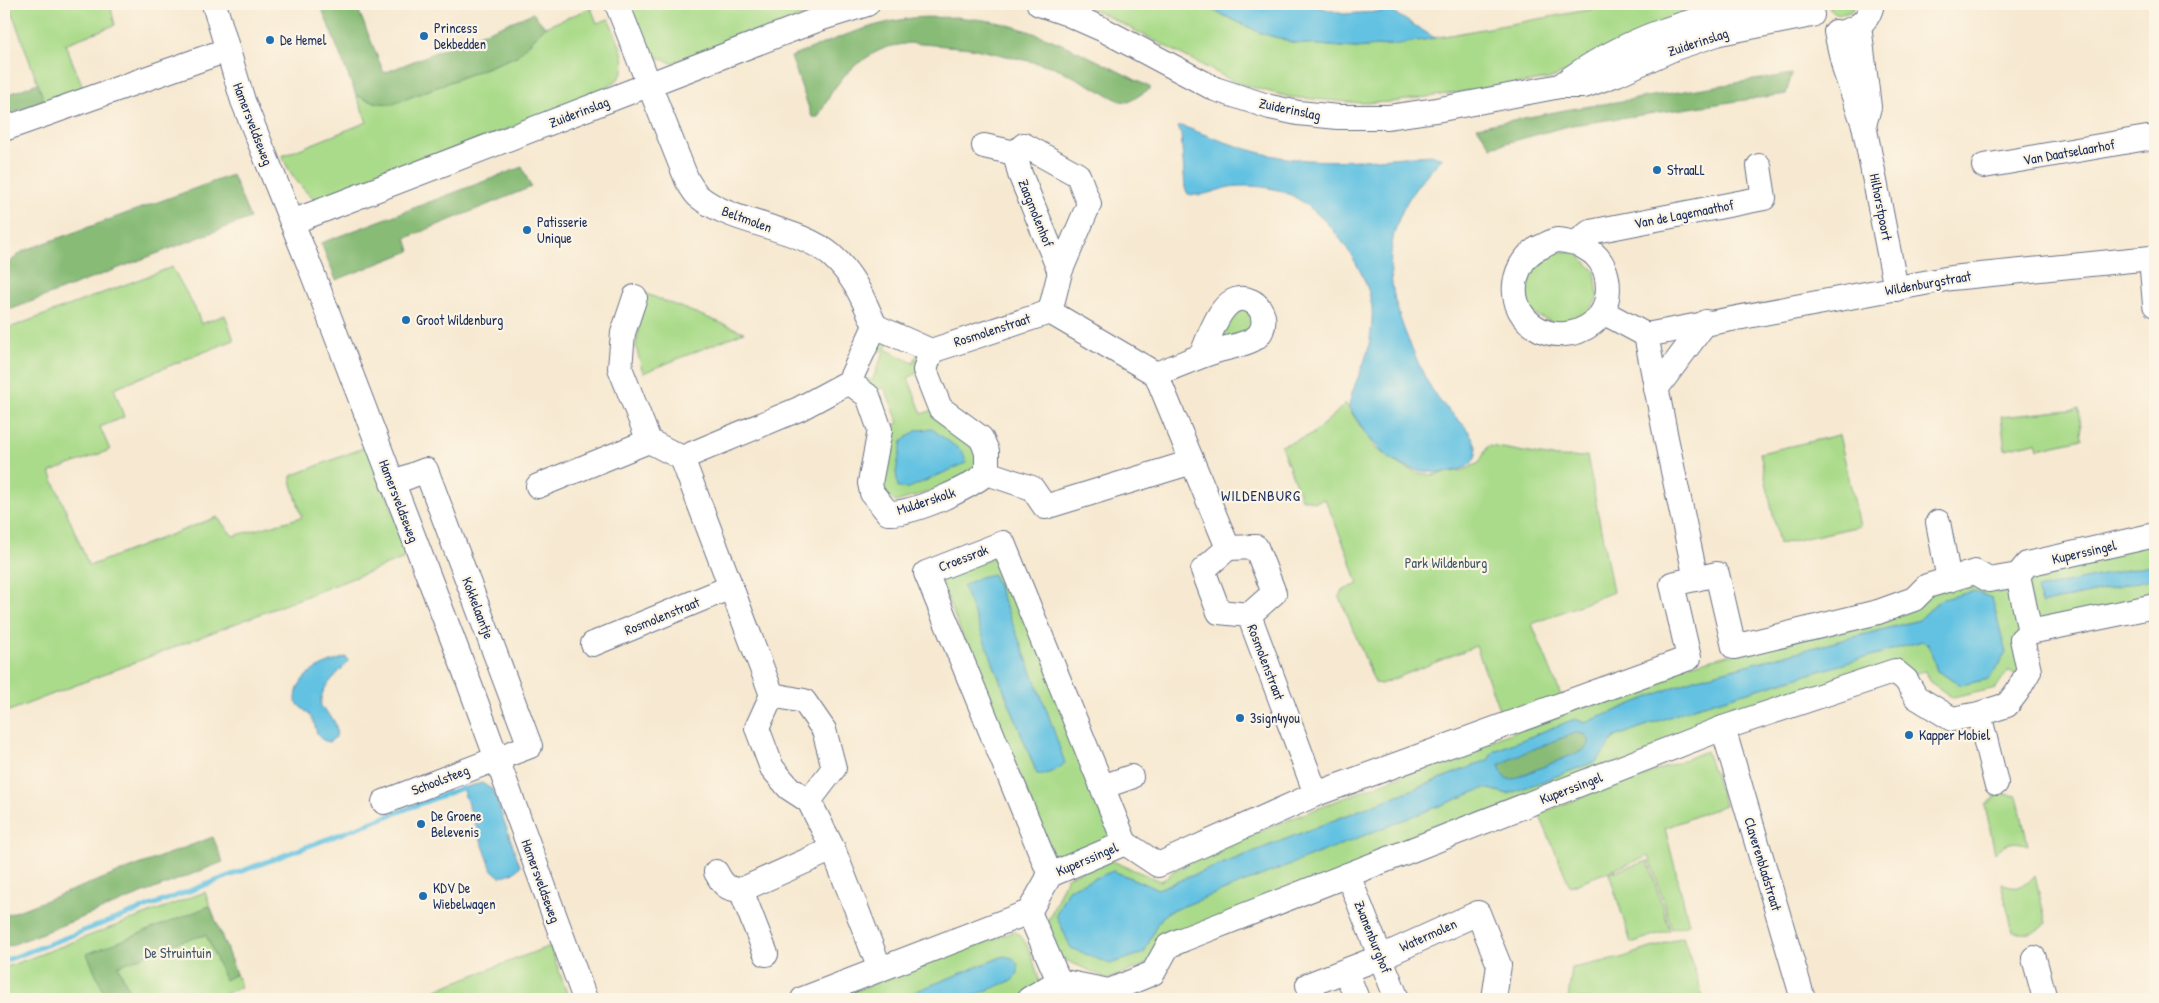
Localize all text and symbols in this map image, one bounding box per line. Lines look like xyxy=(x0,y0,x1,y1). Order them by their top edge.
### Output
place label: Princess Dekbedden xyxy=(434,18,486,53)
street label: Zuiderinslag xyxy=(1665,23,1731,61)
place label: De Hemel xyxy=(280,30,327,49)
marker: Princess Dekbedden xyxy=(418,30,430,42)
marker: De Hemel xyxy=(264,34,276,46)
street label: Hamersveldseweg xyxy=(228,80,278,168)
street label: Zuiderinslag xyxy=(546,91,612,133)
street label: Zuiderinslag xyxy=(1257,93,1323,125)
street label: Van Daatselaarhof xyxy=(2021,134,2116,169)
place label: StraaLL xyxy=(1667,160,1705,179)
marker: StraaLL xyxy=(1651,164,1663,176)
street label: Hilhorstpoort xyxy=(1865,172,1897,242)
street label: Zaagmolenhof xyxy=(1013,176,1059,250)
street label: Van de Lagemaathof xyxy=(1632,194,1736,234)
street label: Beltmolen xyxy=(719,201,775,236)
place label: Patisserie Unique xyxy=(537,212,588,248)
marker: Patisserie Unique xyxy=(521,224,533,236)
street label: Wildenburgstraat xyxy=(1883,266,1973,300)
street label: Rosmolenstraat xyxy=(951,308,1033,351)
place label: Groot Wildenburg xyxy=(416,310,503,330)
marker: Groot Wildenburg xyxy=(400,314,412,326)
street label: Hamersveldseweg xyxy=(374,457,424,545)
street label: Mulderskolk xyxy=(894,482,958,519)
district label: WILDENBURG xyxy=(1221,485,1301,506)
street label: Kuperssingel xyxy=(2050,535,2118,569)
street label: Croessrak xyxy=(935,539,991,576)
park label: Park Wildenburg xyxy=(1405,553,1487,573)
street label: Kokkelaantje xyxy=(457,574,499,642)
street label: Rosmolenstraat xyxy=(621,592,702,639)
street label: Rosmolenstraat xyxy=(1243,621,1290,703)
place label: 3sign4you xyxy=(1250,708,1300,728)
marker: 3sign4you xyxy=(1234,712,1246,724)
place label: Kapper Mobiel xyxy=(1919,725,1990,745)
marker: Kapper Mobiel xyxy=(1903,729,1915,741)
street label: Schoolsteeg xyxy=(408,760,472,800)
street label: Kuperssingel xyxy=(1537,767,1605,809)
place label: De Groene Belevenis xyxy=(431,806,482,841)
street label: Claverenbladstraat xyxy=(1740,815,1787,913)
marker: De Groene Belevenis xyxy=(415,818,427,830)
street label: Hamersveldseweg xyxy=(517,836,565,926)
street label: Kuperssingel xyxy=(1053,837,1121,881)
place label: KDV De Wiebelwagen xyxy=(433,878,496,914)
marker: KDV De Wiebelwagen xyxy=(417,890,429,902)
street label: Zwanenburghof xyxy=(1349,898,1397,976)
street label: Watermolen xyxy=(1396,914,1459,956)
park label: De Struintuin xyxy=(144,943,212,962)

